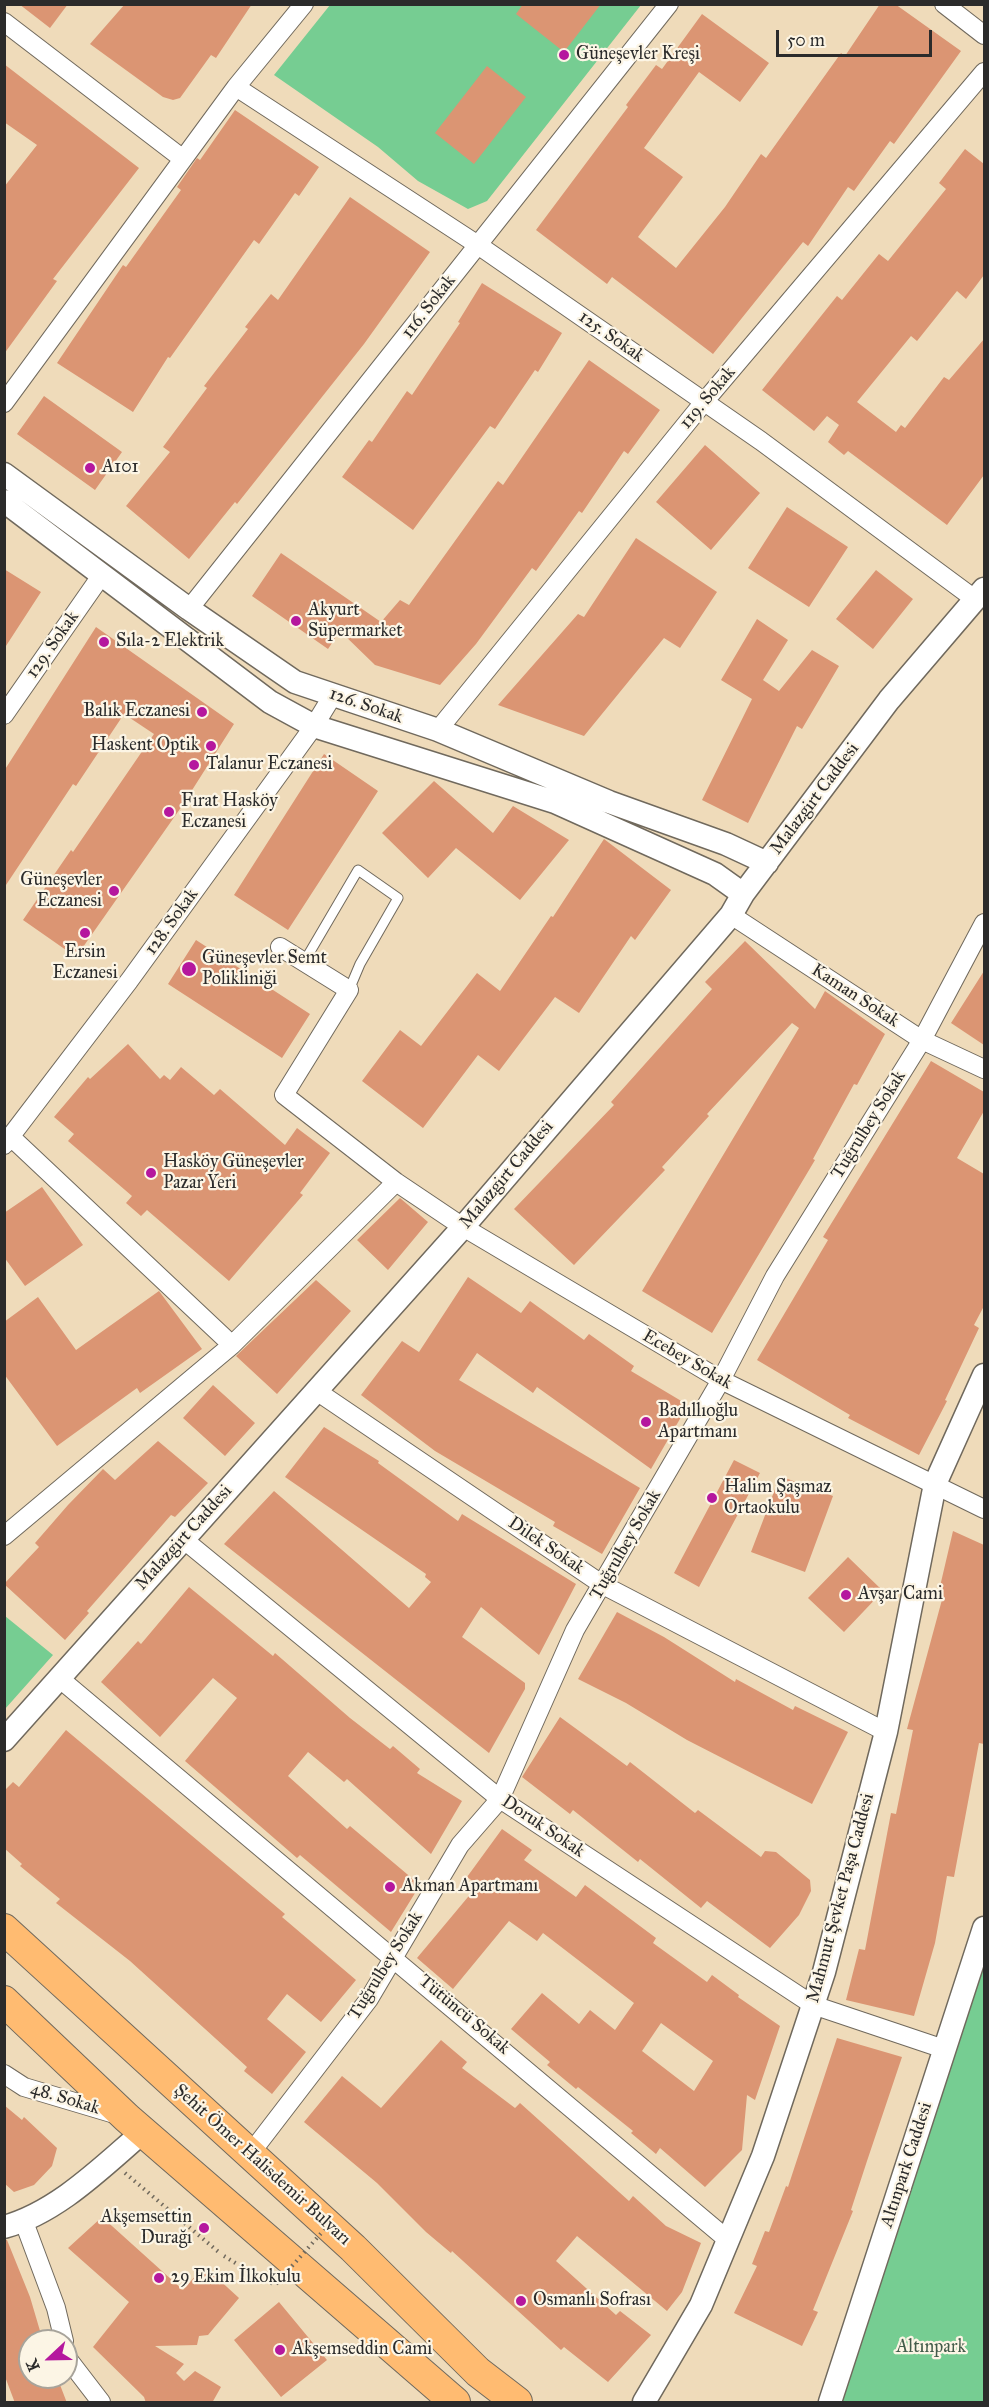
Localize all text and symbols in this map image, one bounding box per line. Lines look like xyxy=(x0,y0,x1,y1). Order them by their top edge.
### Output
scale bar xyxy=(779,18,935,56)
text: 50 m xyxy=(787,29,825,51)
place label: Güneşevler Kreşi xyxy=(576,44,700,66)
marker: Güneşevler Kreşi xyxy=(557,48,571,62)
street label: 116. Sokak xyxy=(397,271,461,343)
street label: 125. Sokak xyxy=(574,307,648,367)
street label: 119. Sokak xyxy=(676,362,740,434)
place label: A101 xyxy=(102,457,139,479)
marker: A101 xyxy=(83,461,97,475)
place label: Akyurt Süpermarket xyxy=(308,600,403,642)
street label: 129. Sokak xyxy=(22,607,84,683)
marker: Akyurt Süpermarket xyxy=(289,614,303,628)
place label: Sıla-2 Elektrik xyxy=(116,631,224,653)
marker: Sıla-2 Elektrik xyxy=(97,635,111,649)
street label: 126. Sokak xyxy=(326,683,406,729)
place label: Balık Eczanesi xyxy=(83,701,190,723)
marker: Balık Eczanesi xyxy=(195,705,209,719)
place label: Haskent Optik xyxy=(91,735,199,757)
marker: Haskent Optik xyxy=(204,739,218,753)
street label: Malazgirt Caddesi xyxy=(766,739,864,859)
place label: Talanur Eczanesi xyxy=(206,754,332,776)
marker: Talanur Eczanesi xyxy=(187,758,201,772)
place label: Fırat Hasköy Eczanesi xyxy=(181,791,278,834)
marker: Fırat Hasköy Eczanesi xyxy=(162,805,176,819)
place label: Güneşevler Eczanesi xyxy=(20,870,102,912)
marker: Güneşevler Eczanesi xyxy=(107,884,121,898)
street label: 128. Sokak xyxy=(141,885,203,959)
marker: Ersin Eczanesi xyxy=(78,926,92,940)
place label: Ersin Eczanesi xyxy=(52,942,118,984)
place label: Güneşevler Semt Polikliniği xyxy=(202,948,327,990)
marker: Güneşevler Semt Polikliniği xyxy=(180,960,198,978)
street label: Kaman Sokak xyxy=(807,960,903,1032)
street label: Tuğrulbey Sokak xyxy=(827,1067,911,1183)
street label: Malazgirt Caddesi xyxy=(456,1117,558,1233)
place label: Hasköy Güneşevler Pazar Yeri xyxy=(163,1152,304,1194)
marker: Hasköy Güneşevler Pazar Yeri xyxy=(144,1166,158,1180)
street label: Ecebey Sokak xyxy=(638,1326,736,1394)
place label: Badıllıoğlu Apartmanı xyxy=(658,1401,738,1444)
marker: Badıllıoğlu Apartmanı xyxy=(639,1415,653,1429)
place label: Halim Şaşmaz Ortaokulu xyxy=(724,1477,832,1520)
street label: Malazgirt Caddesi xyxy=(131,1481,237,1595)
street label: Tuğrulbey Sokak xyxy=(586,1486,666,1604)
marker: Halim Şaşmaz Ortaokulu xyxy=(705,1491,719,1505)
street label: Dilek Sokak xyxy=(504,1513,588,1579)
place label: Avşar Cami xyxy=(858,1584,943,1606)
marker: Avşar Cami xyxy=(839,1588,853,1602)
street label: Doruk Sokak xyxy=(497,1791,589,1863)
street label: Mahmut Şevket Paşa Caddesi xyxy=(803,1791,879,2005)
place label: Akman Apartmanı xyxy=(402,1876,538,1898)
marker: Akman Apartmanı xyxy=(383,1880,397,1894)
street label: Tuğrulbey Sokak xyxy=(344,1908,428,2024)
street label: Tütüncü Sokak xyxy=(414,1971,514,2059)
street label: 48. Sokak xyxy=(28,2078,102,2120)
street label: Şehit Ömer Halisdemir Bulvarı xyxy=(169,2080,355,2250)
street label: Altınpark Caddesi xyxy=(877,2100,937,2230)
place label: Akşemsettin Durağı xyxy=(101,2207,192,2250)
marker: Akşemsettin Durağı xyxy=(197,2221,211,2235)
place label: 29 Ekim İlkokulu xyxy=(171,2267,301,2289)
marker: 29 Ekim İlkokulu xyxy=(152,2271,166,2285)
place label: Osmanlı Sofrası xyxy=(533,2290,651,2312)
marker: Osmanlı Sofrası xyxy=(514,2294,528,2308)
north arrow xyxy=(18,2329,78,2389)
park label: Altınpark xyxy=(896,2337,966,2359)
place label: Akşemseddin Cami xyxy=(292,2339,432,2361)
marker: Akşemseddin Cami xyxy=(273,2343,287,2357)
text: K xyxy=(22,2356,44,2374)

